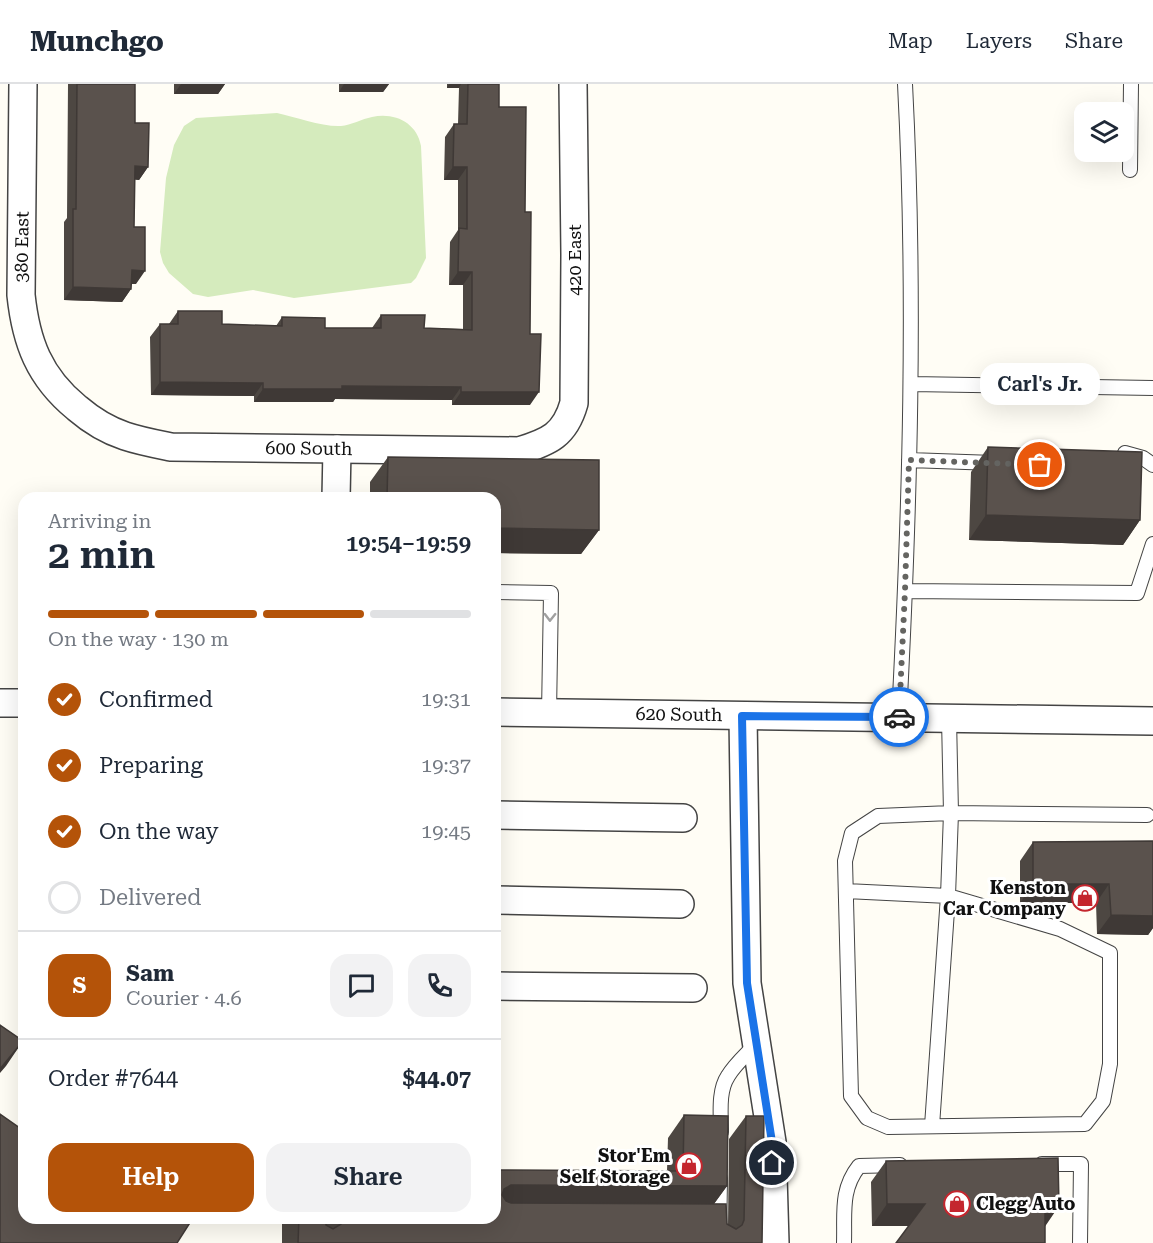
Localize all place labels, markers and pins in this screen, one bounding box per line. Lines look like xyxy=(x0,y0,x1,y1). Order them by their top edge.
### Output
callout: Carl's Jr. xyxy=(980,363,1100,405)
pin xyxy=(1014,439,1065,490)
place label: Kenston Car Company xyxy=(943,877,1066,919)
shop icon: Kenston Car Company xyxy=(1070,883,1100,913)
pin xyxy=(746,1137,797,1188)
place label: Stor'Em Self Storage xyxy=(560,1145,671,1187)
shop icon: Stor'Em Self Storage xyxy=(674,1151,704,1181)
shop icon: Clegg Auto xyxy=(942,1189,972,1219)
place label: Clegg Auto xyxy=(976,1193,1076,1214)

